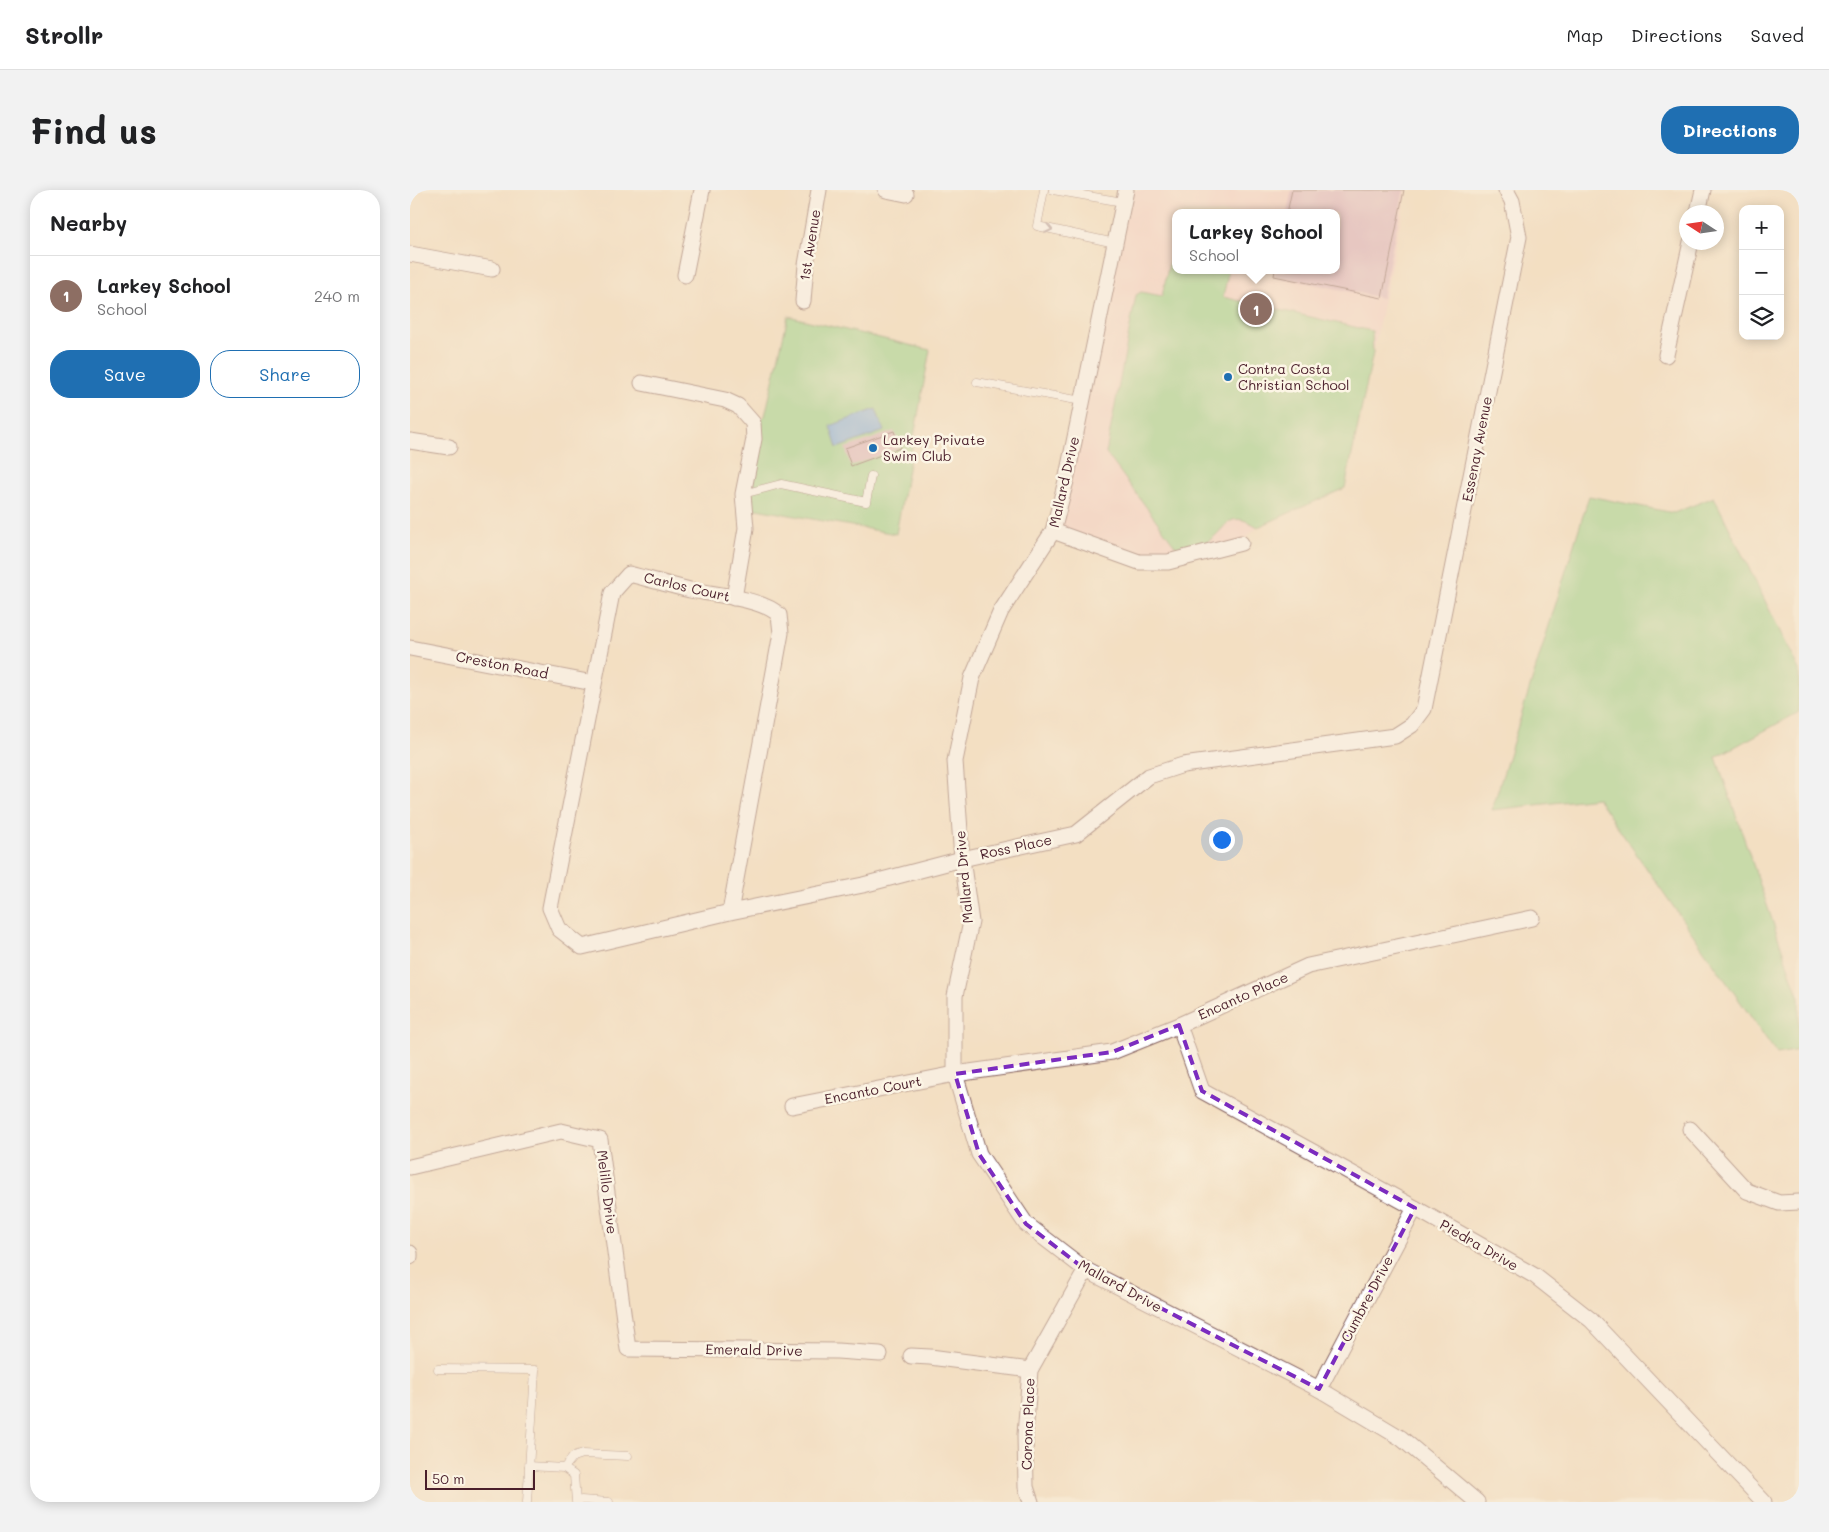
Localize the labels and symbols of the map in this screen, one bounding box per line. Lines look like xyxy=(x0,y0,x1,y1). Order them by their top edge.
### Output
north arrow xyxy=(1679,205,1724,250)
street label: 1st Avenue xyxy=(794,208,825,282)
one-way arrow xyxy=(1045,223,1053,234)
pin: 1 xyxy=(1240,290,1272,328)
place label: Contra Costa Christian School xyxy=(1238,359,1350,394)
marker: Contra Costa Christian School xyxy=(1222,371,1234,383)
street label: Essenay Avenue xyxy=(1457,395,1496,503)
place label: Larkey Private Swim Club xyxy=(883,430,985,465)
street label: Mallard Drive xyxy=(1044,434,1083,529)
marker: Larkey Private Swim Club xyxy=(867,442,879,454)
street label: Carlos Court xyxy=(642,567,732,606)
street label: Creston Road xyxy=(454,646,550,683)
your location xyxy=(1209,827,1235,853)
street label: Mallard Drive xyxy=(950,830,977,924)
street label: Ross Place xyxy=(978,830,1054,863)
street label: Encanto Place xyxy=(1195,967,1291,1024)
street label: Encanto Court xyxy=(823,1071,923,1108)
street label: Melillo Drive xyxy=(593,1149,622,1235)
street label: Piedra Drive xyxy=(1437,1214,1522,1275)
street label: Cumbre Drive xyxy=(1336,1252,1397,1345)
street label: Mallard Drive xyxy=(1075,1255,1166,1316)
street label: Emerald Drive xyxy=(705,1339,803,1360)
street label: Corona Place xyxy=(1016,1378,1039,1470)
scale bar xyxy=(425,1467,535,1490)

